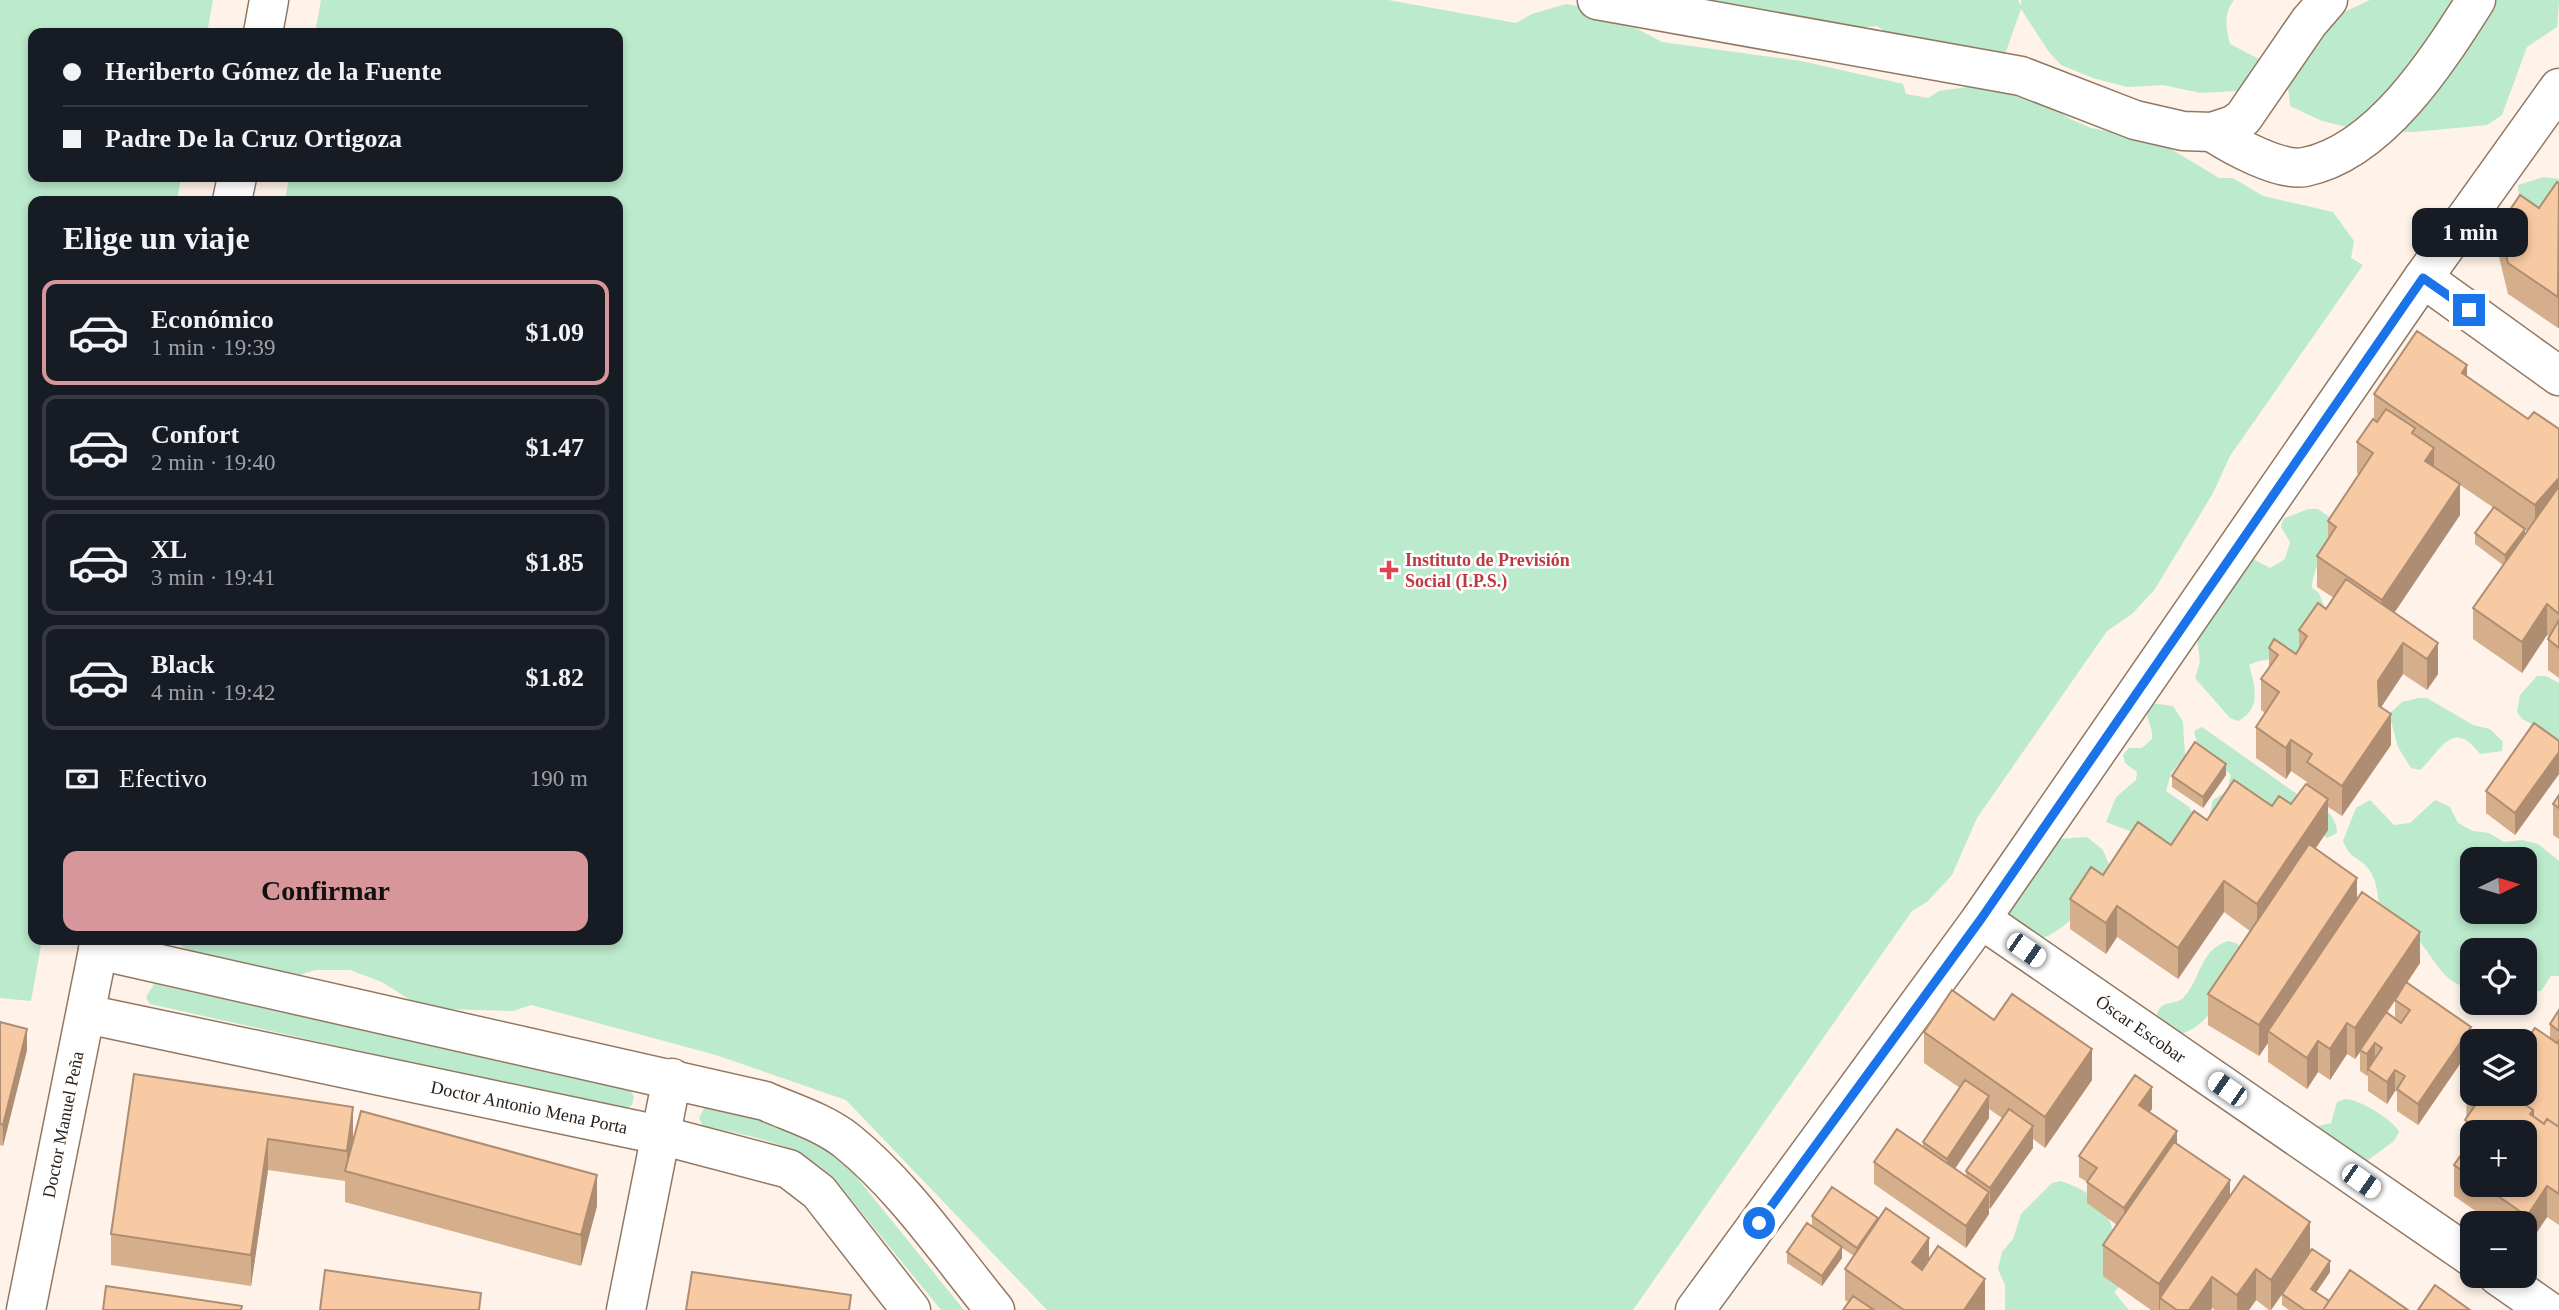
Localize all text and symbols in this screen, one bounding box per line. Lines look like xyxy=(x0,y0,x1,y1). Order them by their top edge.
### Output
text: Heriberto Gómez de la Fuente xyxy=(105,57,441,86)
text: Padre De la Cruz Ortigoza xyxy=(105,124,402,153)
callout: 1 min xyxy=(2411,208,2527,258)
text: Elige un viaje xyxy=(63,220,250,256)
text: 1 min xyxy=(2442,220,2498,245)
route end xyxy=(2453,294,2485,326)
icon: car xyxy=(67,301,130,364)
text: Económico xyxy=(151,305,274,334)
text: $1.09 xyxy=(526,318,584,347)
text: 1 min · 19:39 xyxy=(151,335,276,360)
icon: car xyxy=(67,416,130,479)
text: Confort xyxy=(151,420,239,449)
text: $1.47 xyxy=(526,433,584,462)
text: 2 min · 19:40 xyxy=(151,450,276,475)
icon: car xyxy=(67,531,130,594)
text: XL xyxy=(151,535,187,564)
text: $1.85 xyxy=(526,548,584,577)
place label: Instituto de Previsión Social (I.P.S.) xyxy=(1405,550,1570,592)
marker: Instituto de Previsión Social (I.P.S.) xyxy=(1379,560,1399,580)
text: 3 min · 19:41 xyxy=(151,565,276,590)
icon: car xyxy=(67,646,130,709)
text: Black xyxy=(151,650,215,679)
text: $1.82 xyxy=(526,663,584,692)
text: 4 min · 19:42 xyxy=(151,680,276,705)
icon: cash xyxy=(63,760,101,798)
text: Efectivo xyxy=(119,764,207,793)
text: 190 m xyxy=(530,766,588,791)
north arrow xyxy=(2460,847,2538,924)
map controls xyxy=(2460,847,2537,1288)
button: Confirmar xyxy=(63,851,588,931)
car xyxy=(2003,929,2050,971)
button: locate xyxy=(2460,938,2537,1015)
street label: Óscar Escobar xyxy=(2092,990,2189,1067)
button: layers xyxy=(2460,1029,2537,1106)
street label: Doctor Manuel Peña xyxy=(39,1050,87,1200)
car xyxy=(2204,1068,2251,1110)
street label: Doctor Antonio Mena Porta xyxy=(429,1077,629,1138)
button: + xyxy=(2460,1120,2537,1197)
car xyxy=(2338,1160,2385,1202)
route start xyxy=(1743,1207,1775,1239)
button: − xyxy=(2460,1211,2537,1288)

